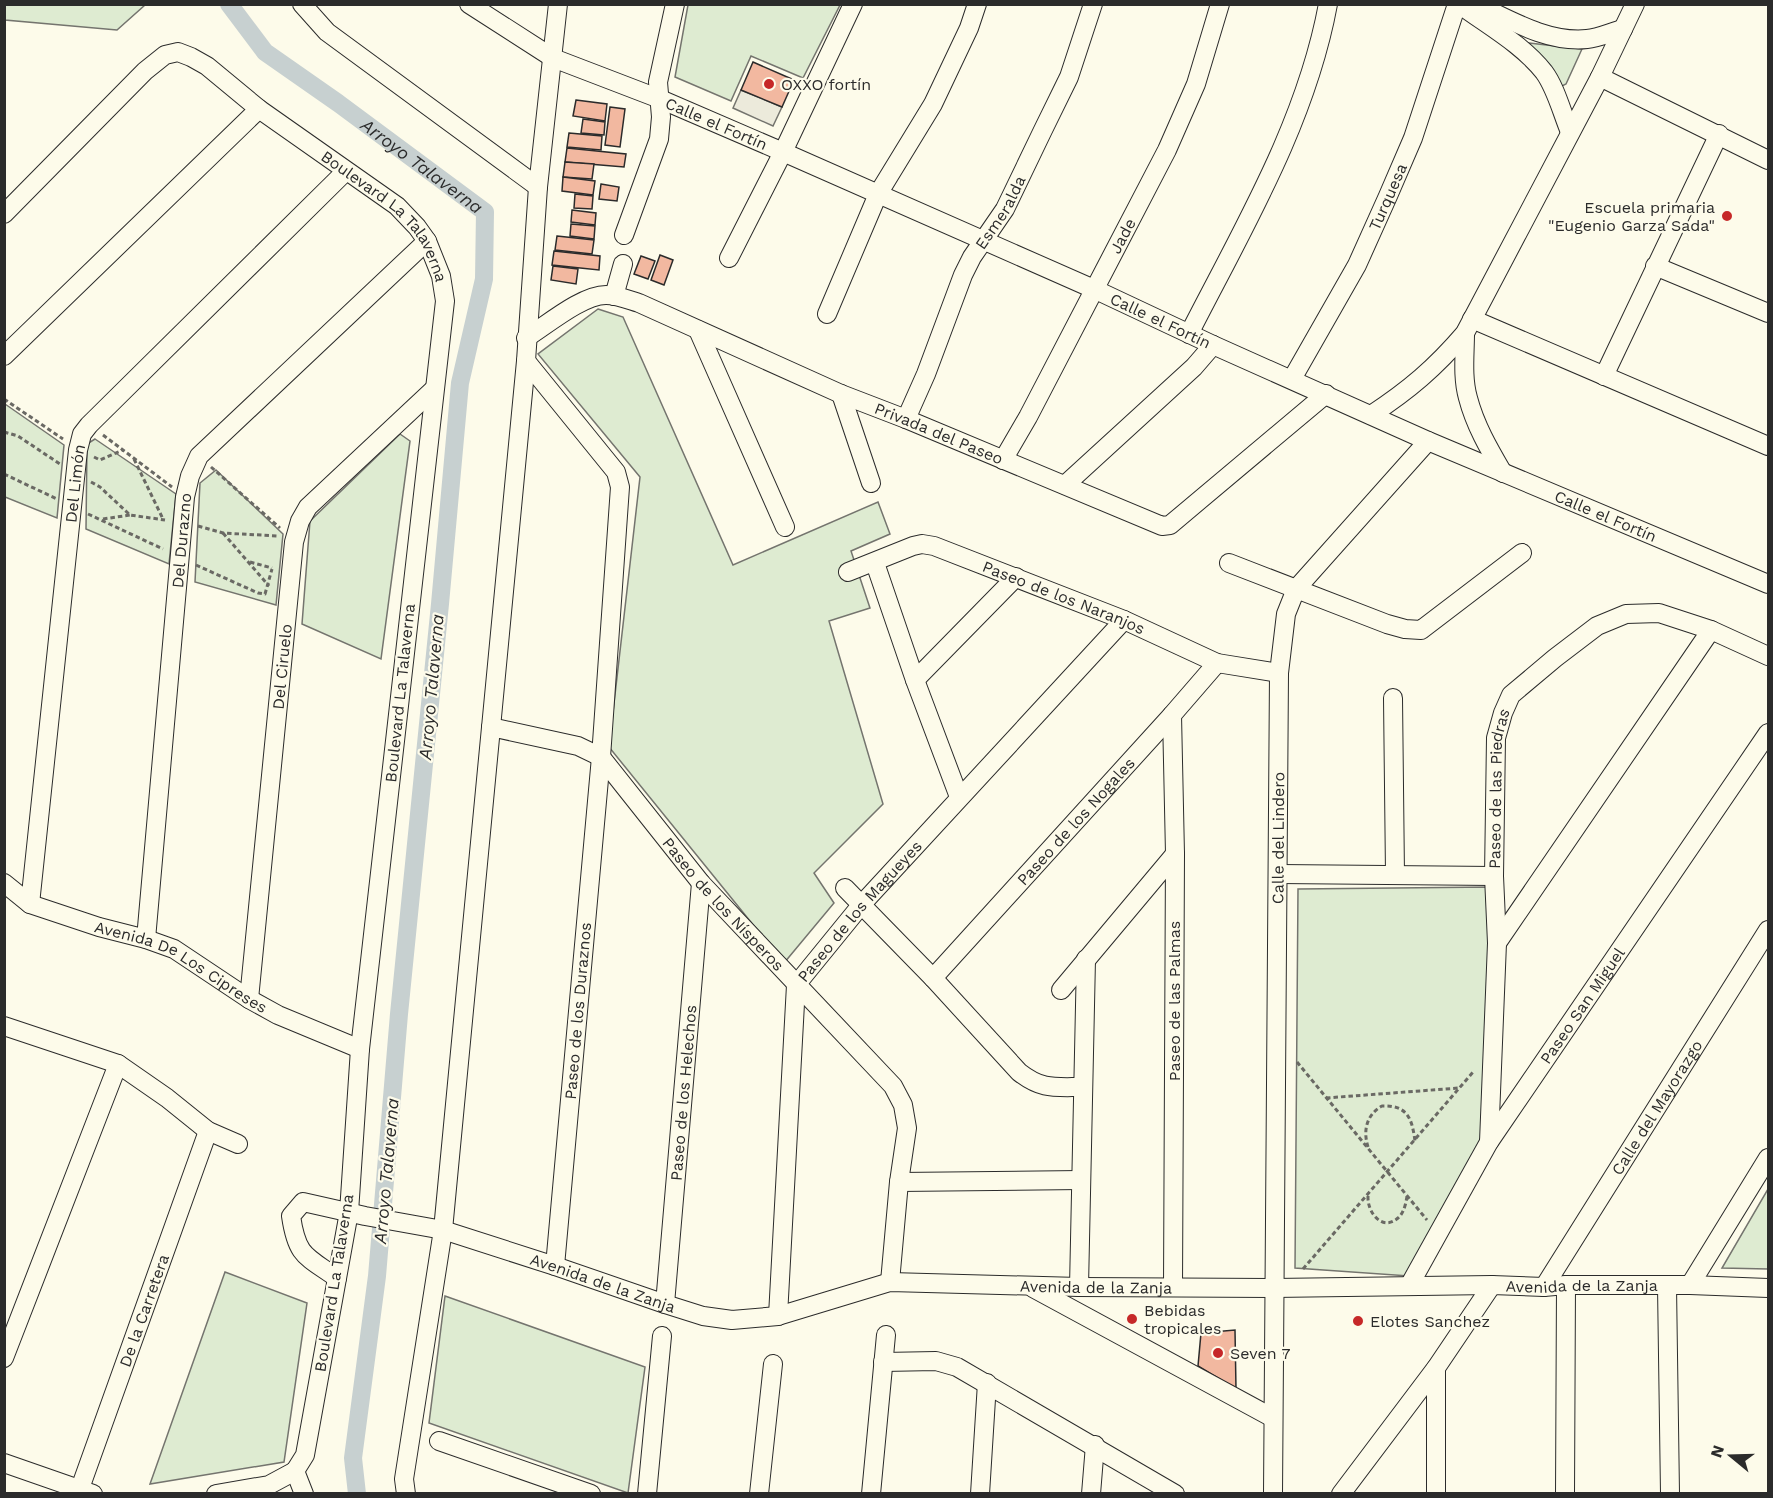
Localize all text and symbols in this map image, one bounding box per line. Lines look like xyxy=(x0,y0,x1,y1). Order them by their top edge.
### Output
place label: OXXO fortín xyxy=(781,75,871,94)
marker: OXXO fortín xyxy=(762,77,776,91)
street label: Calle el Fortín xyxy=(663,93,770,154)
water label: Arroyo Talaverna xyxy=(357,113,487,217)
street label: Boulevard La Talaverna xyxy=(318,146,451,283)
street label: Turquesa xyxy=(1364,160,1411,233)
street label: Esmeralda xyxy=(971,172,1029,253)
place label: Escuela primaria "Eugenio Garza Sada" xyxy=(1548,198,1715,235)
marker: Escuela primaria "Eugenio Garza Sada" xyxy=(1720,209,1734,223)
street label: Jade xyxy=(1105,215,1139,257)
street label: Calle el Fortín xyxy=(1107,289,1214,352)
street label: Privada del Paseo xyxy=(872,398,1006,468)
street label: Del Limón xyxy=(61,442,89,524)
street label: Calle el Fortín xyxy=(1552,486,1660,546)
street label: Del Durazno xyxy=(167,492,195,589)
street label: Paseo de los Naranjos xyxy=(980,556,1148,638)
street label: Boulevard La Talaverna xyxy=(381,603,419,783)
water label: Arroyo Talaverna xyxy=(414,613,448,762)
street label: Del Ciruelo xyxy=(268,623,295,710)
street label: Paseo de las Piedras xyxy=(1485,705,1513,869)
street label: Paseo de los Nogales xyxy=(1013,753,1138,889)
street label: Calle del Lindero xyxy=(1268,772,1288,904)
street label: Paseo de los Nísperos xyxy=(659,833,788,975)
street label: Paseo de los Magueyes xyxy=(793,836,925,985)
street label: Avenida De Los Cipreses xyxy=(93,917,271,1017)
street label: Paseo de las Palmas xyxy=(1165,921,1184,1081)
street label: Paseo de los Duraznos xyxy=(561,922,595,1100)
street label: Paseo San Miguel xyxy=(1536,944,1629,1067)
street label: Paseo de los Helechos xyxy=(666,1004,700,1182)
street label: Calle del Mayorazgo xyxy=(1607,1036,1706,1178)
water label: Arroyo Talaverna xyxy=(369,1097,403,1246)
street label: Boulevard La Talaverna xyxy=(311,1193,357,1373)
street label: Avenida de la Zanja xyxy=(528,1249,678,1316)
street label: De la Carretera xyxy=(115,1251,173,1369)
street label: Avenida de la Zanja xyxy=(1505,1275,1658,1297)
street label: Avenida de la Zanja xyxy=(1020,1276,1172,1297)
place label: Bebidas tropicales xyxy=(1144,1301,1221,1338)
marker: Bebidas tropicales xyxy=(1125,1312,1139,1326)
place label: Elotes Sanchez xyxy=(1370,1312,1490,1331)
marker: Elotes Sanchez xyxy=(1351,1314,1365,1328)
place label: Seven 7 xyxy=(1230,1344,1291,1363)
marker: Seven 7 xyxy=(1211,1346,1225,1360)
north arrow xyxy=(1701,1426,1761,1486)
text: N xyxy=(1706,1443,1728,1460)

